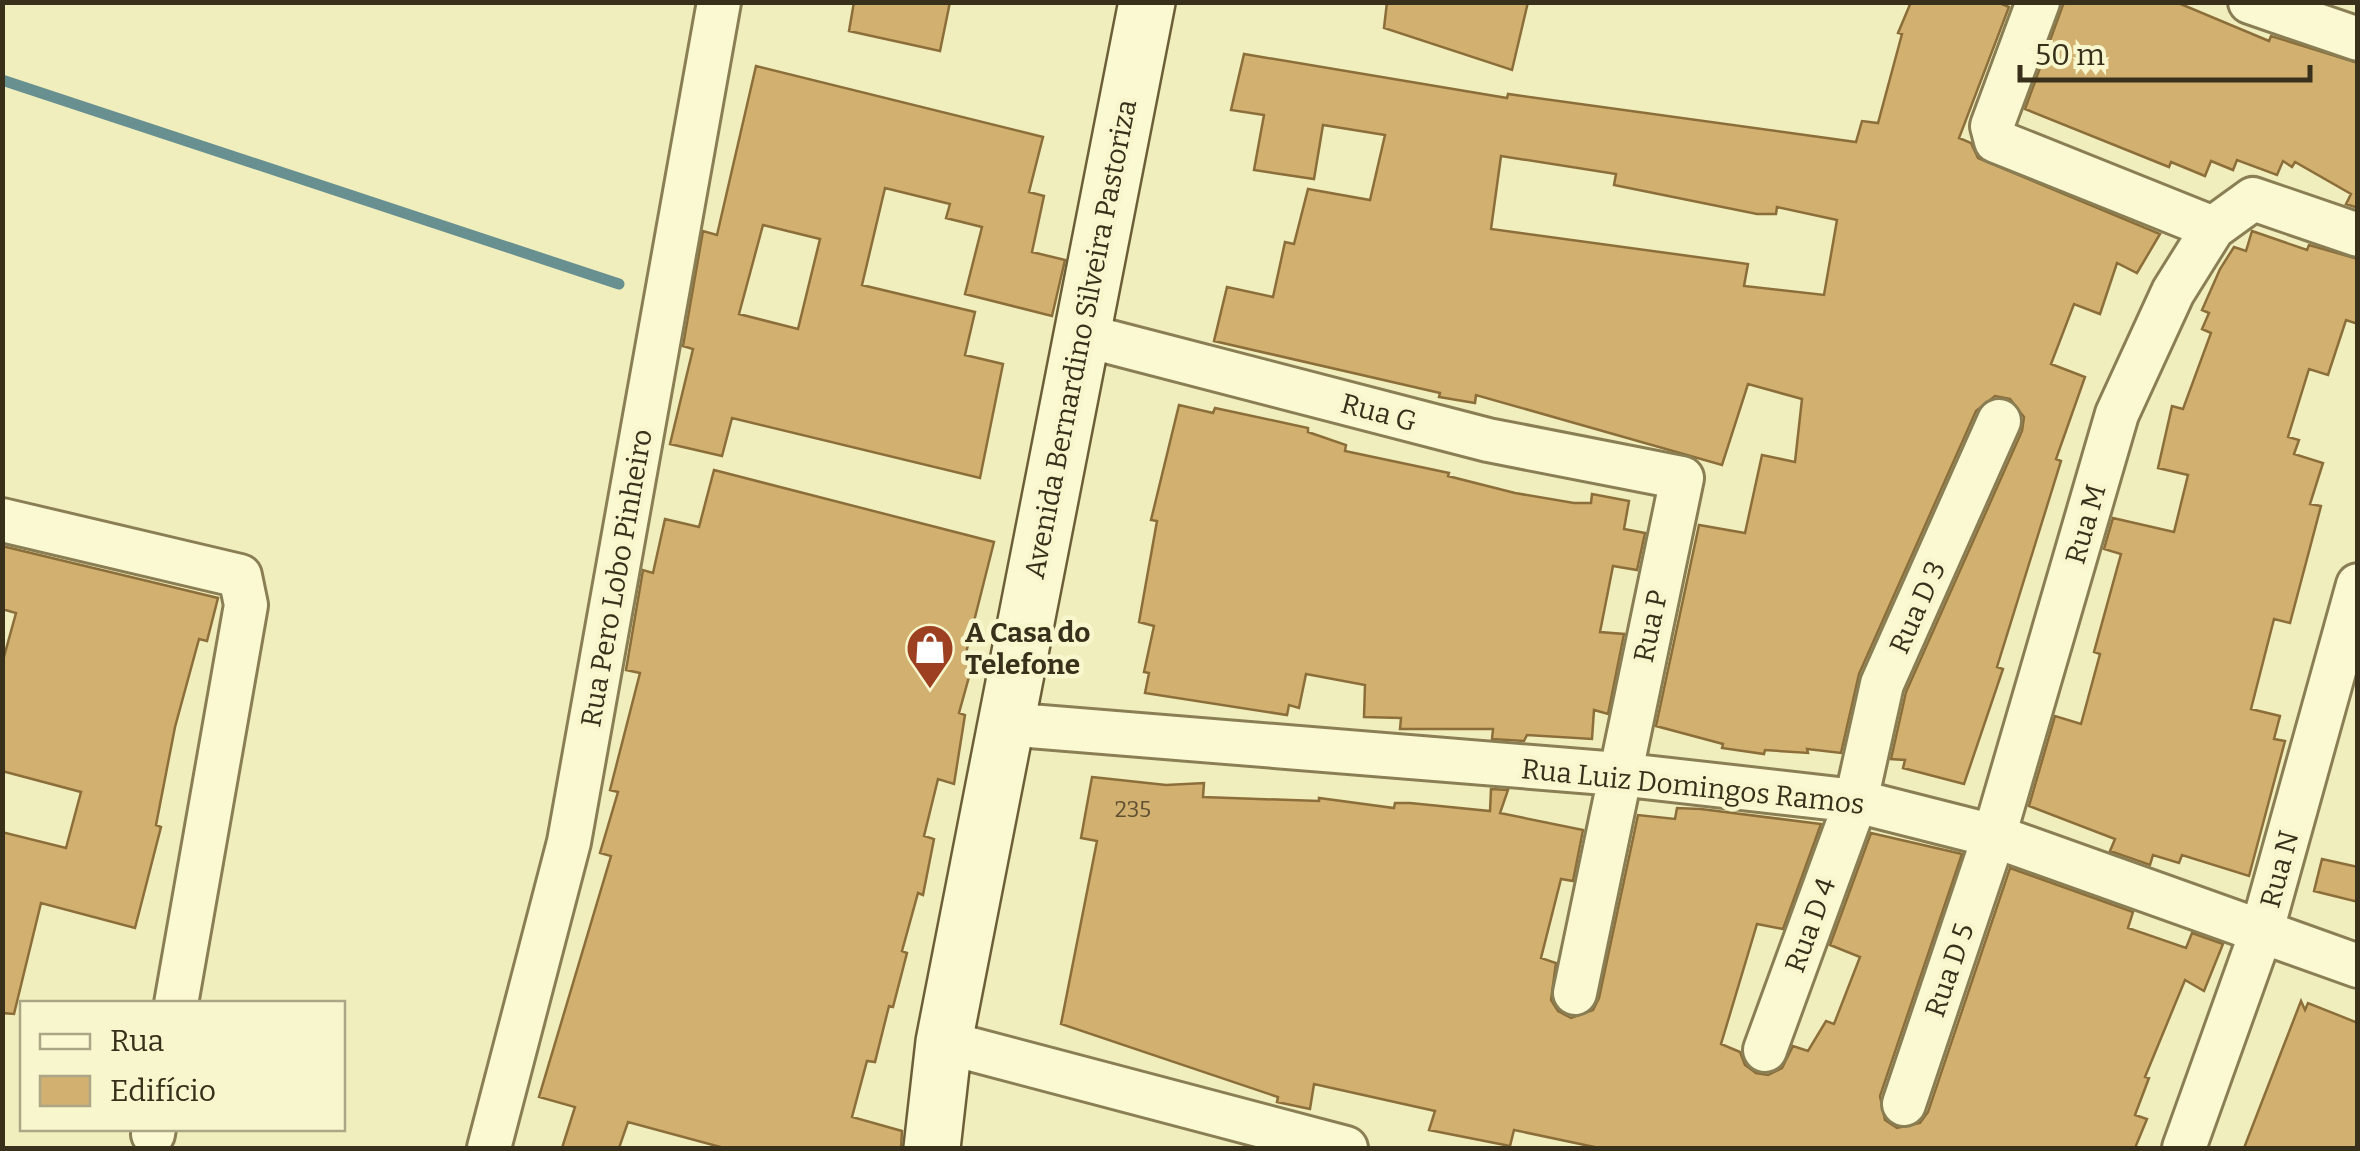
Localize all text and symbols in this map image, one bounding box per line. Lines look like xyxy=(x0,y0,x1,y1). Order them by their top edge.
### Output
scale bar xyxy=(2020,20,2310,82)
text: 50 m xyxy=(2035,37,2105,73)
street label: Avenida Bernardino Silveira Pastoriza xyxy=(1018,97,1143,581)
street label: Rua G xyxy=(1337,387,1420,438)
street label: Rua Pero Lobo Pinheiro xyxy=(574,427,659,730)
street label: Rua M xyxy=(2058,481,2113,568)
street label: Rua D 3 xyxy=(1882,556,1952,659)
street label: Rua P xyxy=(1627,587,1674,665)
place label: A Casa do Telefone xyxy=(965,616,1091,681)
shop icon: A Casa do Telefone xyxy=(904,622,956,690)
street label: Rua Luiz Domingos Ramos xyxy=(1520,752,1866,821)
house number: 235 xyxy=(1115,796,1151,823)
street label: Rua N xyxy=(2253,827,2306,911)
street label: Rua D 4 xyxy=(1778,873,1843,977)
street label: Rua D 5 xyxy=(1918,919,1981,1021)
legend xyxy=(20,1001,345,1131)
text: Rua xyxy=(110,1023,164,1059)
text: Edifício xyxy=(110,1073,216,1109)

